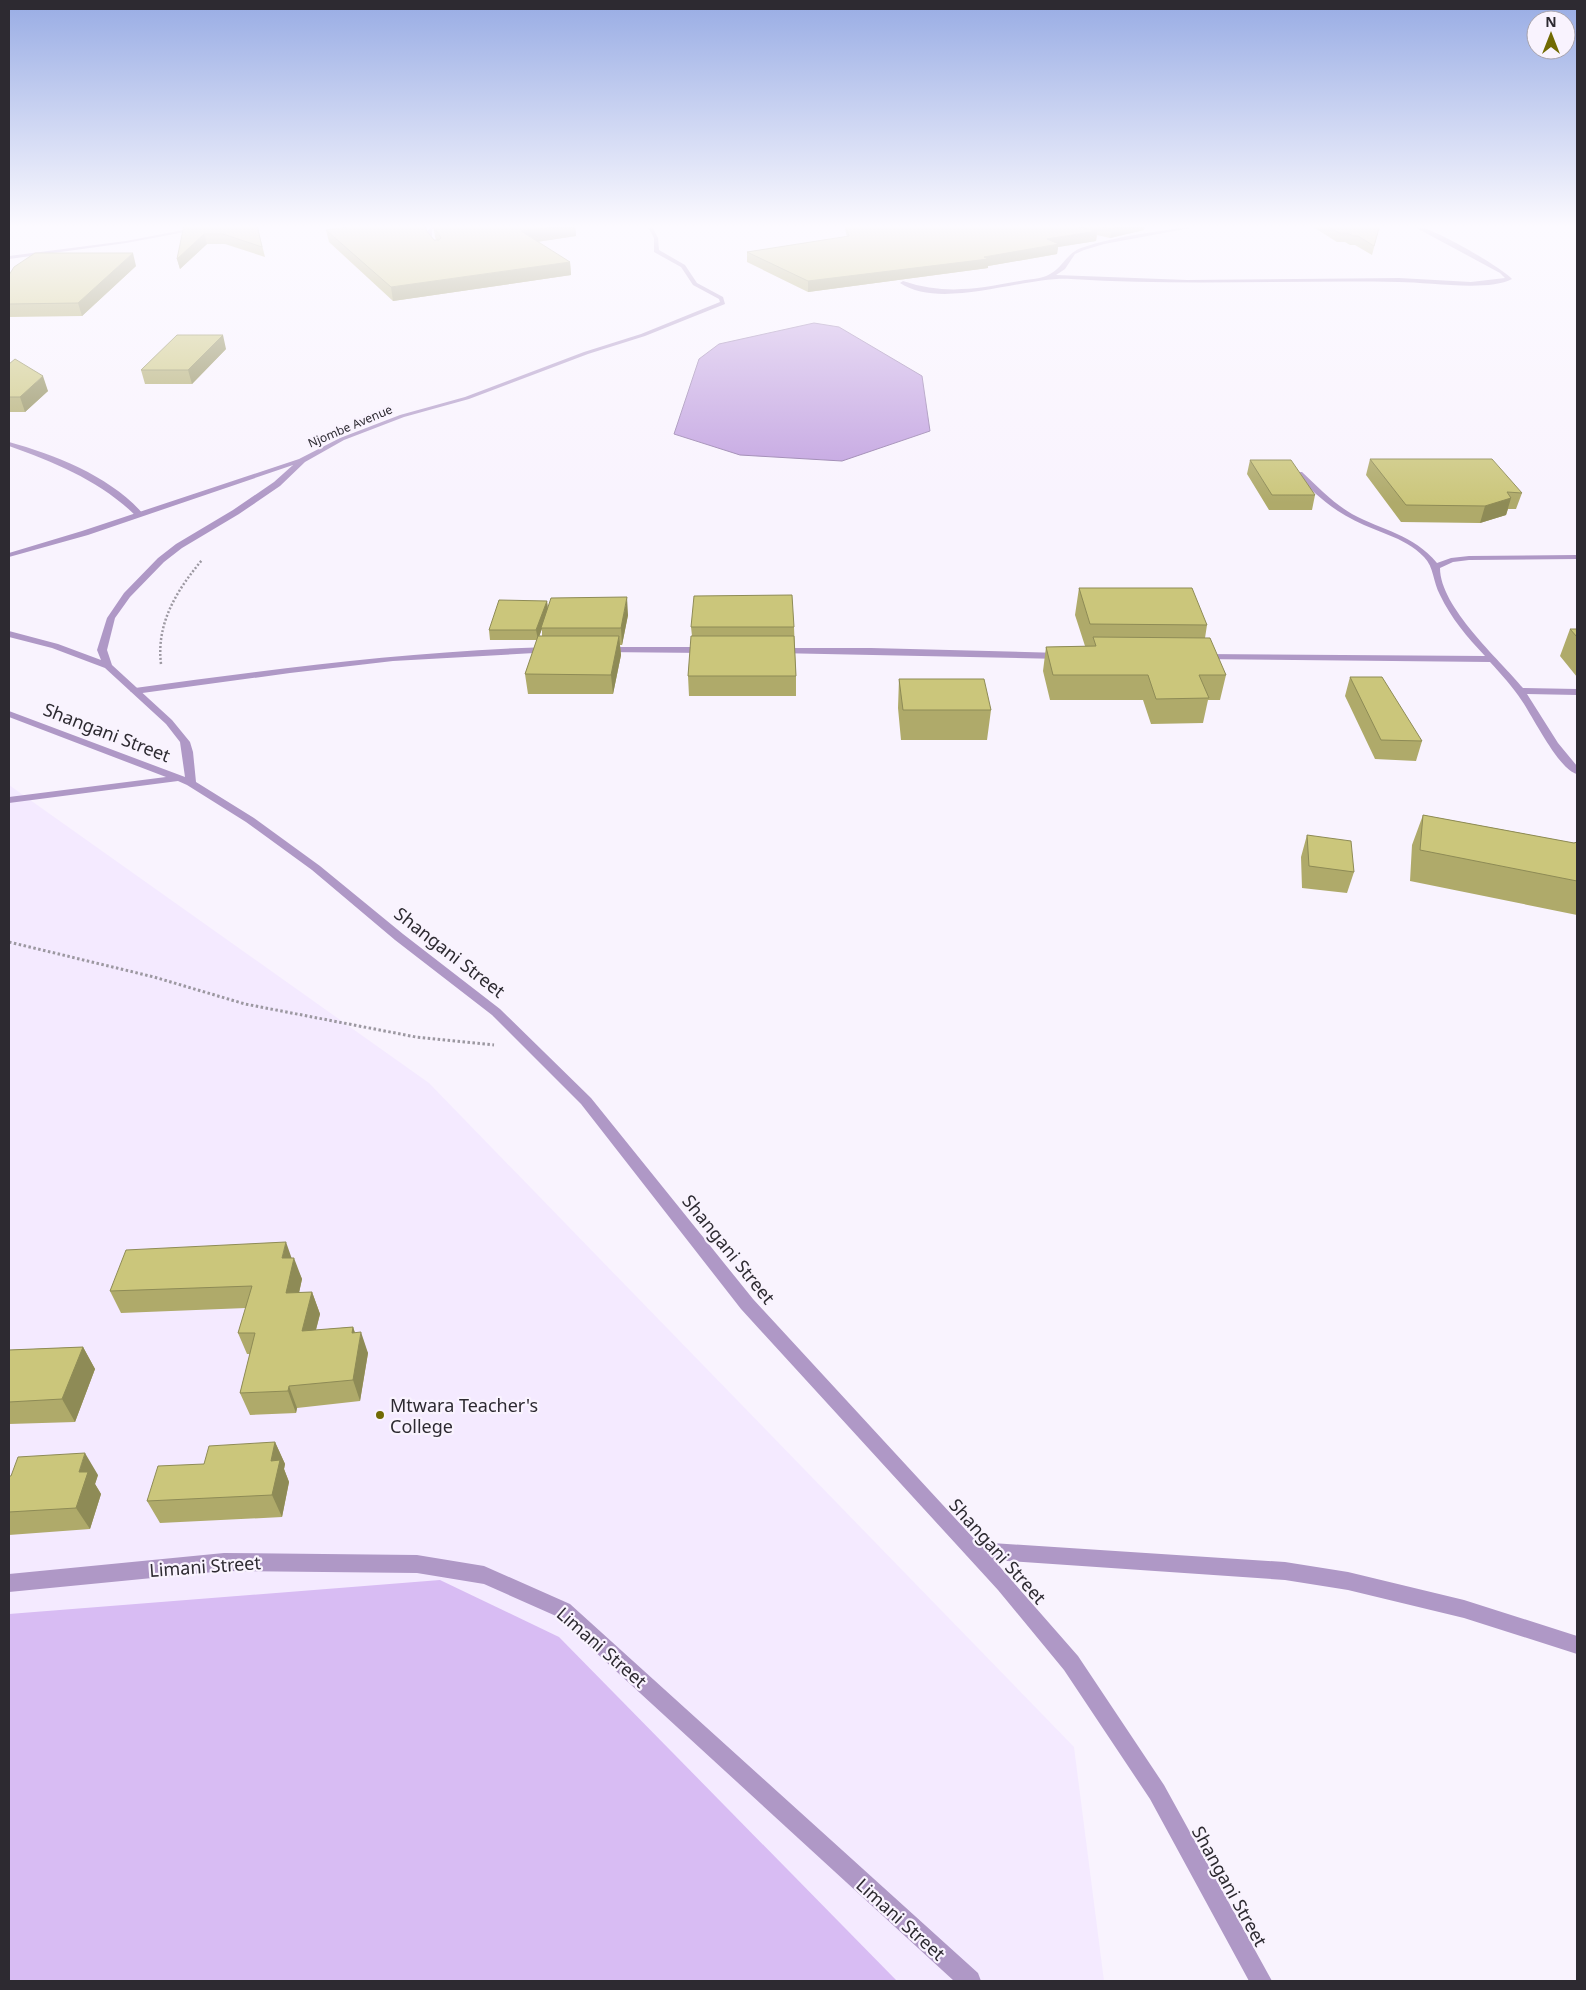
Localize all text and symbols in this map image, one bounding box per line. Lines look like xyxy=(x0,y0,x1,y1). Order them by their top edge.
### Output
north arrow xyxy=(1526,10,1576,60)
text: N xyxy=(1545,12,1557,31)
street label: Njombe Avenue xyxy=(305,400,395,451)
street label: Shangani Street xyxy=(40,697,174,767)
street label: Shangani Street xyxy=(390,901,511,1003)
street label: Shangani Street xyxy=(677,1189,781,1309)
place label: Mtwara Teacher's College xyxy=(390,1393,538,1438)
marker: Mtwara Teacher's College xyxy=(374,1409,386,1421)
street label: Shangani Street xyxy=(944,1493,1052,1609)
street label: Limani Street xyxy=(148,1550,262,1582)
street label: Limani Street xyxy=(552,1601,652,1693)
street label: Shangani Street xyxy=(1187,1822,1273,1951)
street label: Limani Street xyxy=(851,1873,951,1966)

